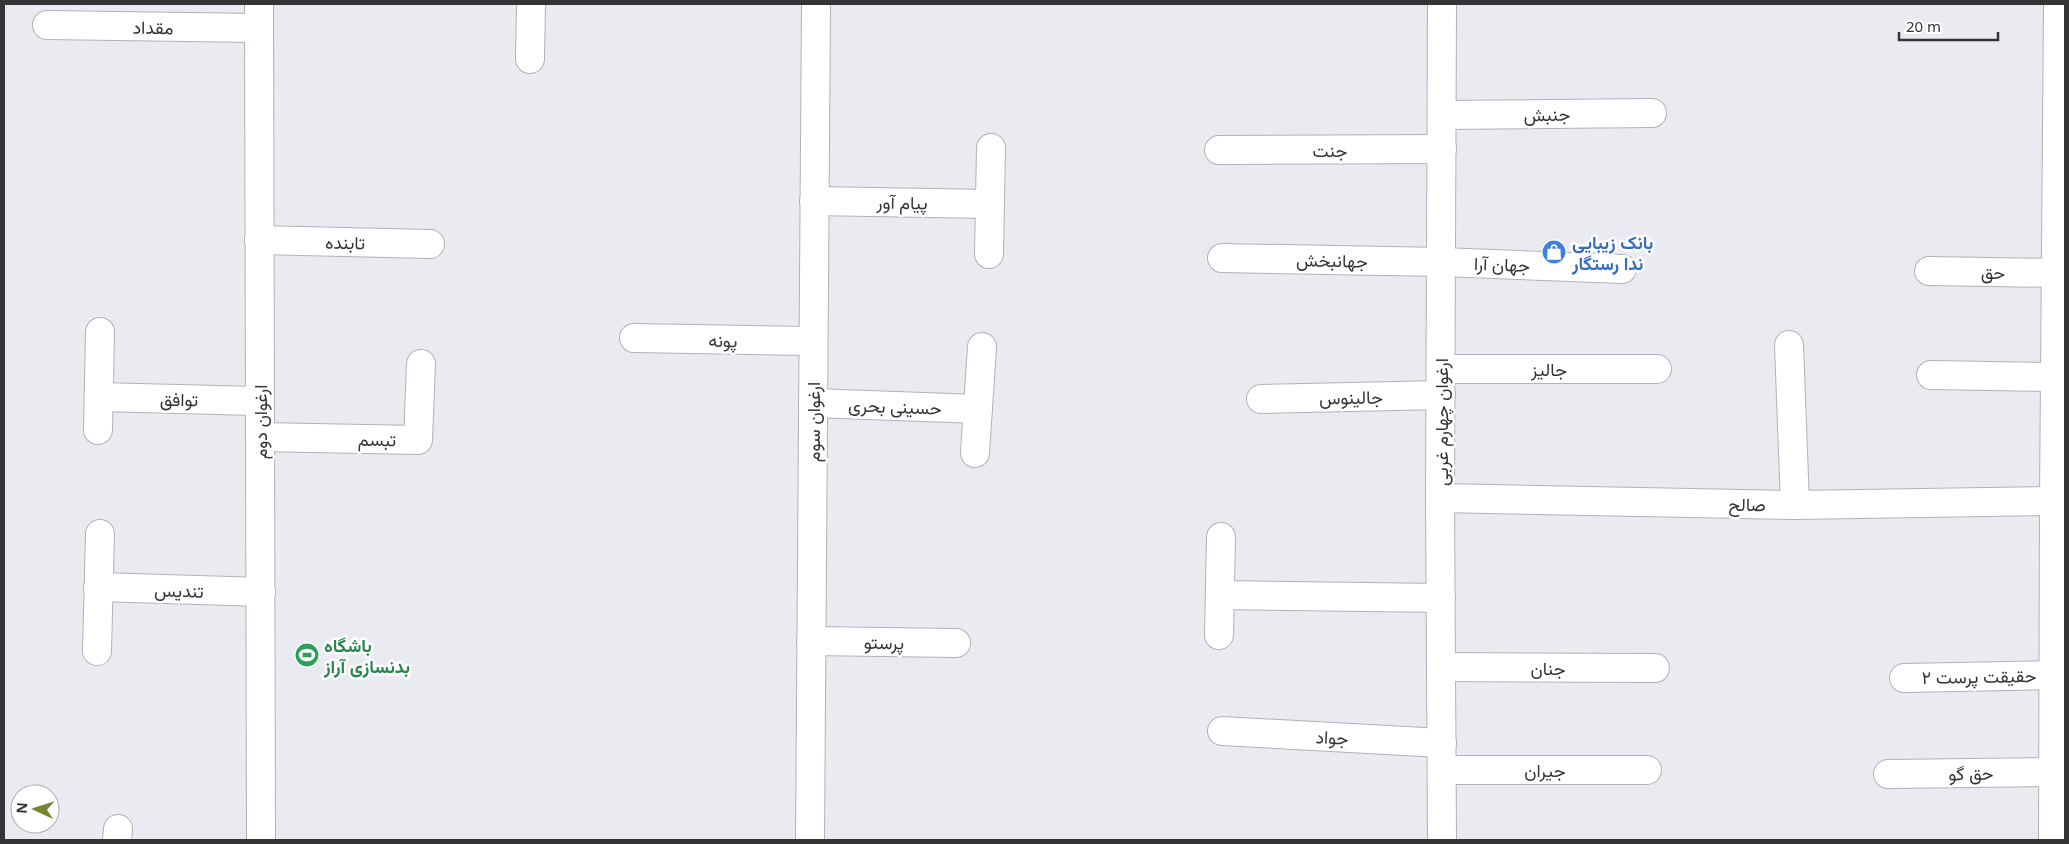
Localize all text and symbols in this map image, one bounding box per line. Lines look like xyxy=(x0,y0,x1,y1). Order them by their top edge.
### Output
scale bar xyxy=(1899,10,1998,42)
street label: مقداد xyxy=(132,15,174,39)
text: 20 m xyxy=(1906,16,1941,36)
street label: جنبش xyxy=(1523,102,1571,126)
street label: جنت xyxy=(1313,138,1347,162)
street label: پیام آور xyxy=(875,190,928,215)
street label: تابنده xyxy=(325,230,365,254)
place label: بانک زیبایی ندا رستگار xyxy=(1571,230,1653,275)
shop icon: بانک زیبایی ندا رستگار xyxy=(1541,239,1567,265)
street label: جهانبخش xyxy=(1296,247,1368,273)
street label: جهان آرا xyxy=(1474,251,1530,277)
street label: حق xyxy=(1981,260,2005,284)
street label: پونه xyxy=(708,328,738,353)
street label: جالیز xyxy=(1530,357,1567,381)
street label: ارغوان چهارم غربی xyxy=(1429,358,1454,486)
street label: ارغوان سوم xyxy=(801,382,826,462)
street label: جالینوس xyxy=(1319,384,1383,410)
street label: ارغوان دوم xyxy=(248,385,273,459)
street label: توافق xyxy=(160,387,198,411)
street label: حسینی بحری xyxy=(848,392,942,420)
street label: تبسم xyxy=(358,427,396,452)
street label: صالح xyxy=(1728,492,1766,517)
street label: تندیس xyxy=(154,577,204,603)
street label: پرستو xyxy=(864,630,904,655)
place label: باشگاه بدنسازی آراز xyxy=(323,633,410,678)
sports icon: باشگاه بدنسازی آراز xyxy=(294,642,320,668)
street label: جنان xyxy=(1530,656,1566,680)
street label: حقیقت پرست ۲ xyxy=(1921,663,2037,690)
street label: جواد xyxy=(1315,724,1349,750)
street label: جیران xyxy=(1524,758,1566,782)
street label: حق گو xyxy=(1948,761,1994,785)
north arrow xyxy=(10,784,60,834)
text: N xyxy=(12,802,31,814)

